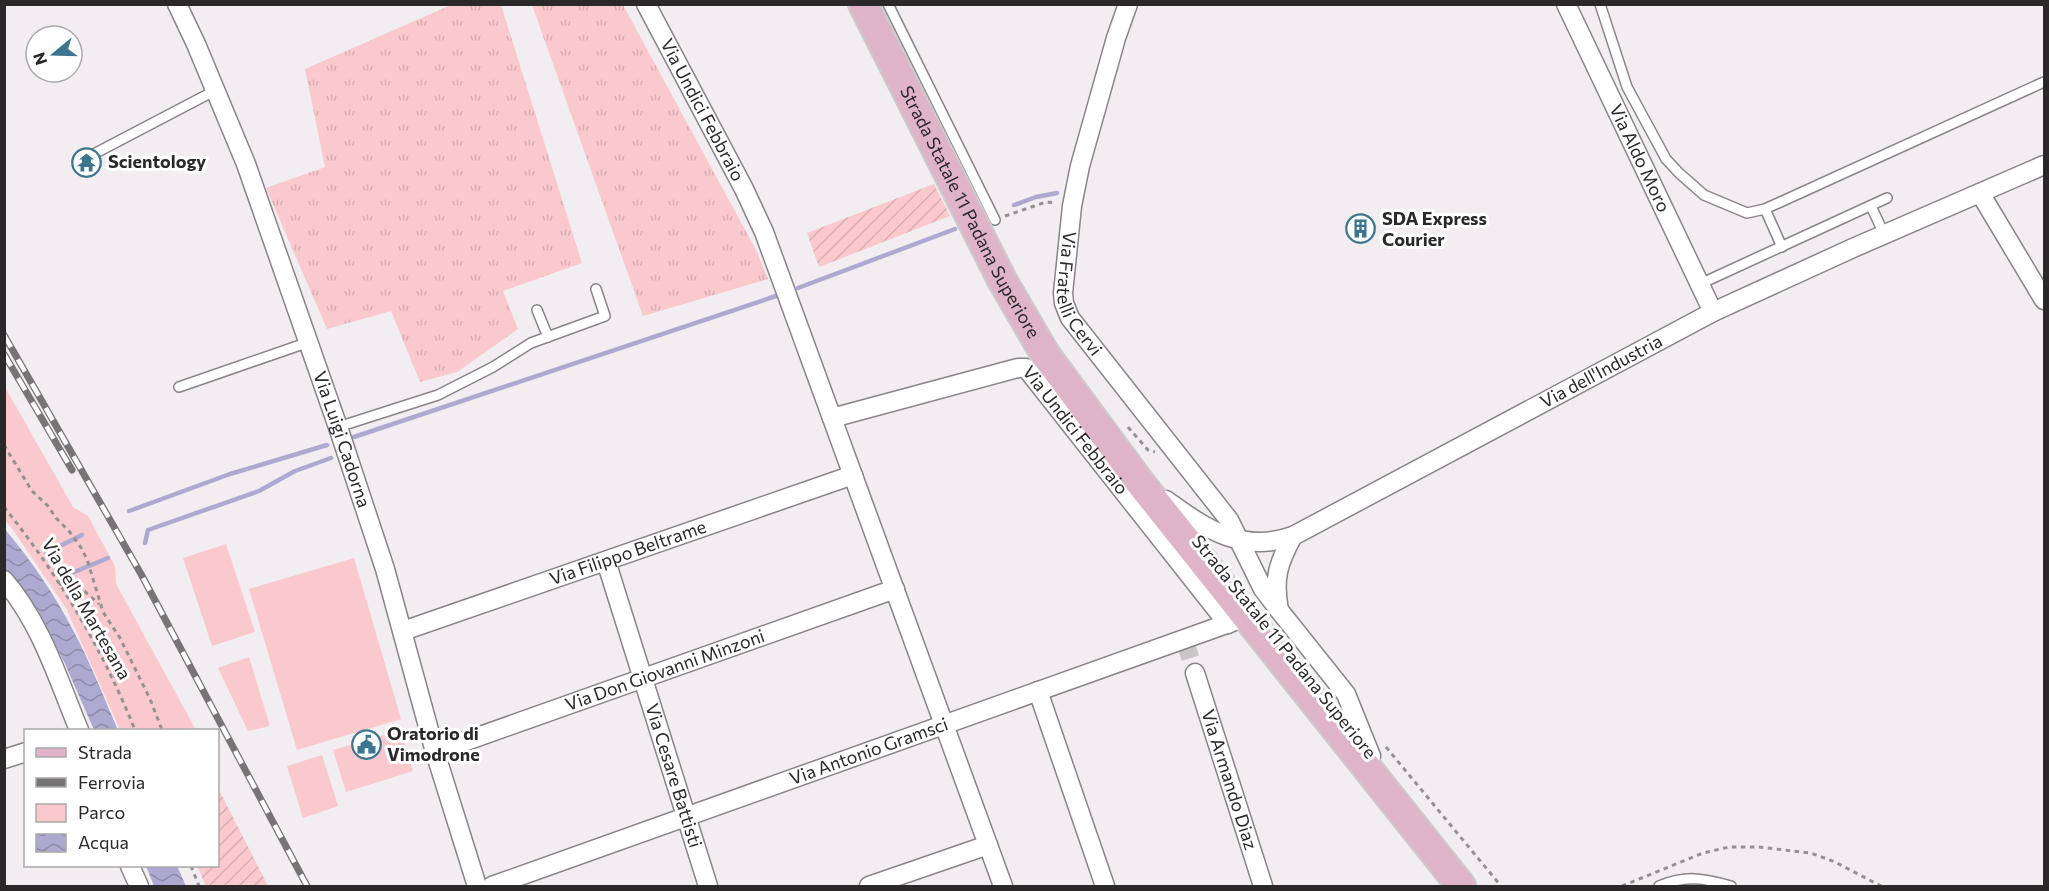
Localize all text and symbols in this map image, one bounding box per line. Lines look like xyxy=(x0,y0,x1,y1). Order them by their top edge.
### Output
north arrow xyxy=(24,24,84,84)
street label: Via Undici Febbraio xyxy=(656,35,750,185)
text: N xyxy=(28,50,50,68)
street label: Strada Statale 11 Padana Superiore xyxy=(896,82,1045,342)
street label: Via Aldo Moro xyxy=(1605,100,1676,215)
temple icon: Scientology xyxy=(71,146,103,178)
place label: Scientology xyxy=(108,150,206,172)
place label: SDA Express Courier xyxy=(1382,207,1487,250)
building icon: SDA Express Courier xyxy=(1345,213,1377,245)
street label: Via Fratelli Cervi xyxy=(1053,230,1107,360)
street label: Via dell'Industria xyxy=(1536,329,1666,412)
street label: Via Undici Febbraio xyxy=(1018,361,1134,499)
street label: Via Luigi Cadorna xyxy=(309,368,376,510)
street label: Via Filippo Beltrame xyxy=(546,515,709,589)
street label: Strada Statale 11 Padana Superiore xyxy=(1188,530,1382,763)
street label: Via della Martesana xyxy=(37,534,136,683)
street label: Via Don Giovanni Minzoni xyxy=(562,624,767,715)
street label: Via Cesare Battisti xyxy=(641,701,707,850)
street label: Via Armando Diaz xyxy=(1197,707,1263,852)
street label: Via Antonio Gramsci xyxy=(786,712,951,789)
place label: Oratorio di Vimodrone xyxy=(387,722,480,765)
public building icon: Oratorio di Vimodrone xyxy=(350,728,382,760)
legend xyxy=(24,729,219,867)
text: Strada xyxy=(78,741,132,763)
text: Ferrovia xyxy=(78,771,145,793)
text: Parco xyxy=(78,801,125,823)
text: Acqua xyxy=(78,831,129,853)

